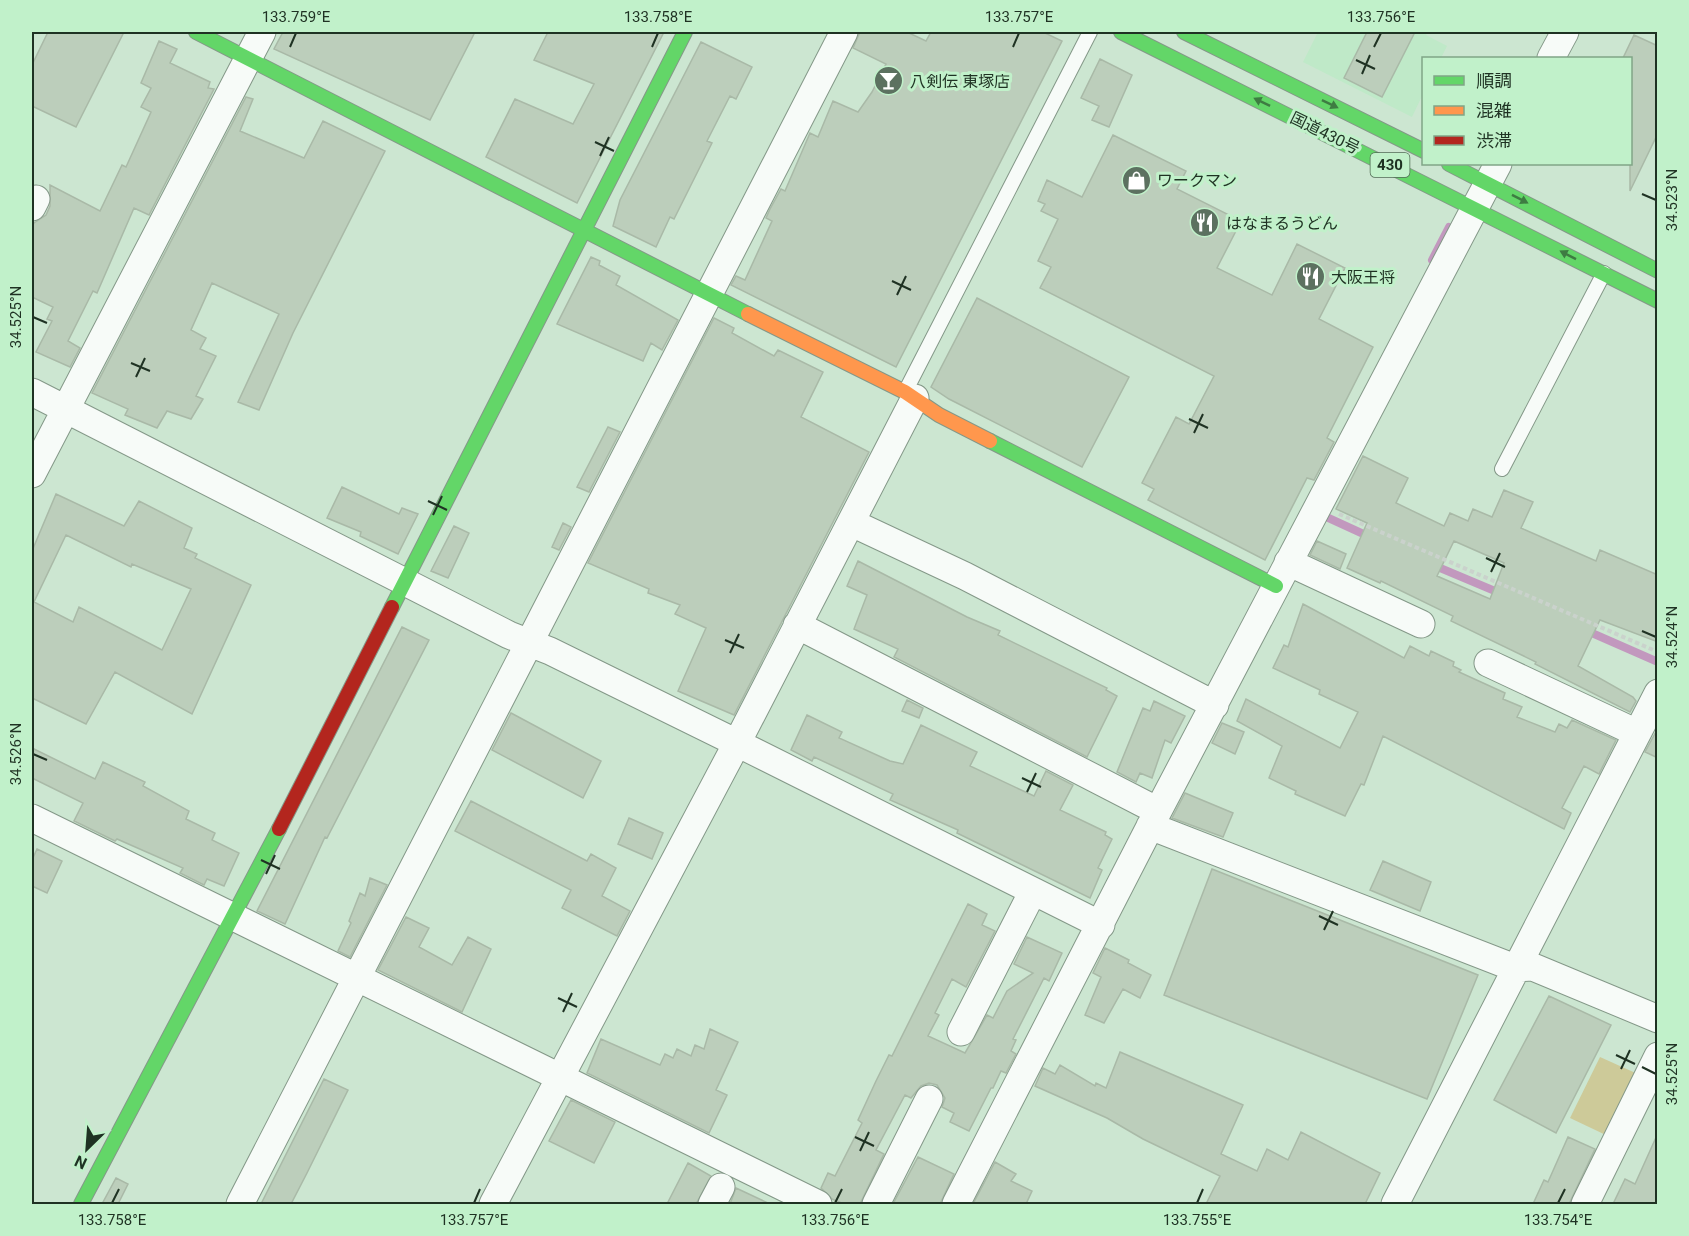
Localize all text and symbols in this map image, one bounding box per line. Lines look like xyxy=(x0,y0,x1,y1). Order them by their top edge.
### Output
text: 133.759°E xyxy=(262,8,331,26)
text: 133.758°E xyxy=(624,8,693,26)
text: 133.757°E xyxy=(985,8,1054,26)
text: 133.756°E xyxy=(1347,8,1416,26)
legend xyxy=(1422,57,1632,165)
bar icon: 八剣伝 東塚店 xyxy=(873,65,905,97)
text: 順調 xyxy=(1476,70,1512,91)
place label: 八剣伝 東塚店 xyxy=(910,72,1010,91)
one-way arrow xyxy=(1254,97,1271,107)
one-way arrow xyxy=(1322,100,1339,109)
text: 混雑 xyxy=(1476,100,1512,121)
street label: 国道430号 xyxy=(1287,108,1363,158)
text: 渋滞 xyxy=(1476,130,1512,151)
road number: 430 xyxy=(1370,153,1410,177)
shop icon: ワークマン xyxy=(1120,164,1152,196)
text: 34.523°N xyxy=(1663,169,1681,231)
place label: ワークマン xyxy=(1157,171,1237,190)
one-way arrow xyxy=(1511,195,1528,204)
restaurant icon: はなまるうどん xyxy=(1189,207,1221,239)
place label: はなまるうどん xyxy=(1226,214,1338,233)
one-way arrow xyxy=(1560,250,1577,260)
restaurant icon: 大阪王将 xyxy=(1294,261,1326,293)
place label: 大阪王将 xyxy=(1331,268,1395,287)
text: 34.525°N xyxy=(7,286,25,348)
text: 34.524°N xyxy=(1663,606,1681,668)
text: 34.526°N xyxy=(7,723,25,785)
text: 34.525°N xyxy=(1663,1043,1681,1105)
north arrow xyxy=(57,1119,117,1179)
text: N xyxy=(72,1151,90,1173)
text: 133.758°E xyxy=(78,1211,147,1229)
text: 133.757°E xyxy=(440,1211,509,1229)
text: 133.756°E xyxy=(801,1211,870,1229)
text: 133.755°E xyxy=(1163,1211,1232,1229)
text: 133.754°E xyxy=(1524,1211,1593,1229)

